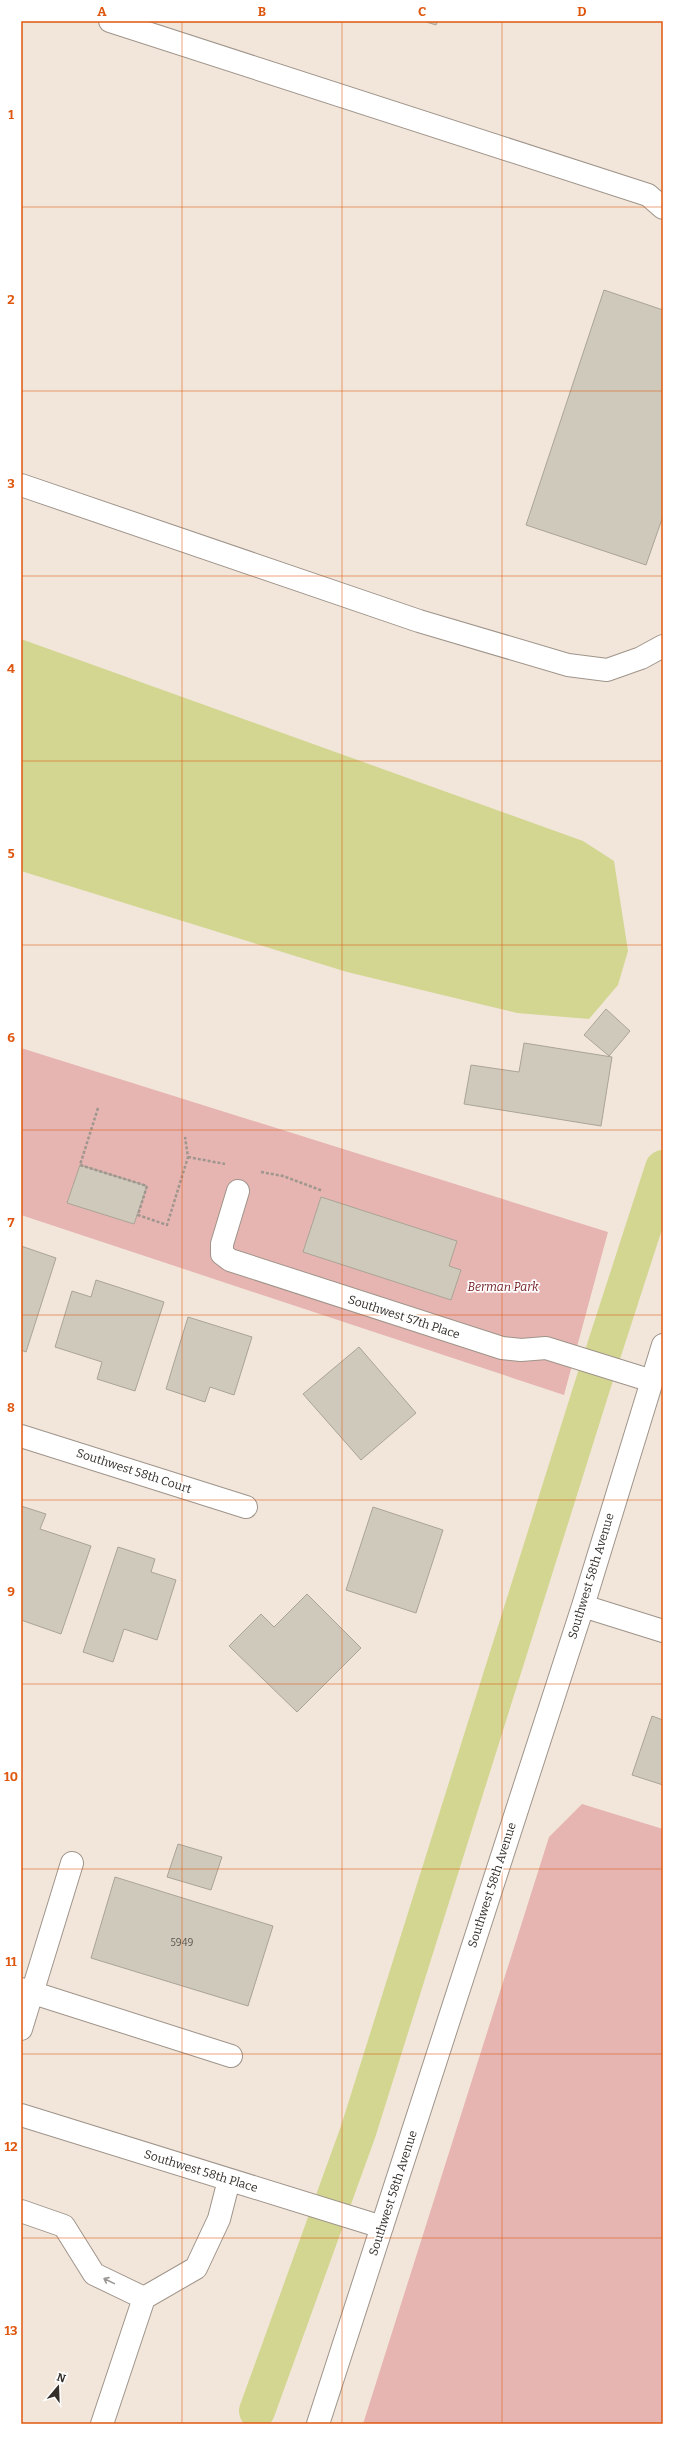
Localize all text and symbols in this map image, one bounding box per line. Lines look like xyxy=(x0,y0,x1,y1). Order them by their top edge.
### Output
text: A xyxy=(97,4,107,19)
text: B xyxy=(258,4,266,19)
text: C xyxy=(418,4,426,19)
text: D xyxy=(577,4,587,19)
text: 1 xyxy=(8,107,14,122)
text: 2 xyxy=(7,292,15,307)
text: 3 xyxy=(7,476,15,491)
text: 4 xyxy=(7,661,15,676)
text: 5 xyxy=(7,846,15,861)
text: 6 xyxy=(7,1030,15,1045)
text: 7 xyxy=(8,1215,15,1230)
park label: Berman Park xyxy=(468,1280,539,1294)
street label: Southwest 57th Place xyxy=(346,1292,462,1342)
text: 8 xyxy=(7,1400,15,1415)
street label: Southwest 58th Court xyxy=(75,1446,194,1496)
street label: Southwest 58th Avenue xyxy=(565,1511,617,1641)
text: 9 xyxy=(7,1584,15,1599)
text: 10 xyxy=(4,1769,18,1784)
street label: Southwest 58th Avenue xyxy=(465,1821,519,1949)
house number: 5949 xyxy=(171,1937,194,1949)
text: 11 xyxy=(5,1954,17,1969)
street label: Southwest 58th Avenue xyxy=(366,2129,420,2257)
text: 12 xyxy=(5,2139,17,2154)
street label: Southwest 58th Place xyxy=(142,2147,260,2195)
one-way arrow xyxy=(104,2277,116,2284)
text: 13 xyxy=(4,2323,18,2338)
north arrow xyxy=(38,2367,78,2407)
text: N xyxy=(55,2370,68,2386)

